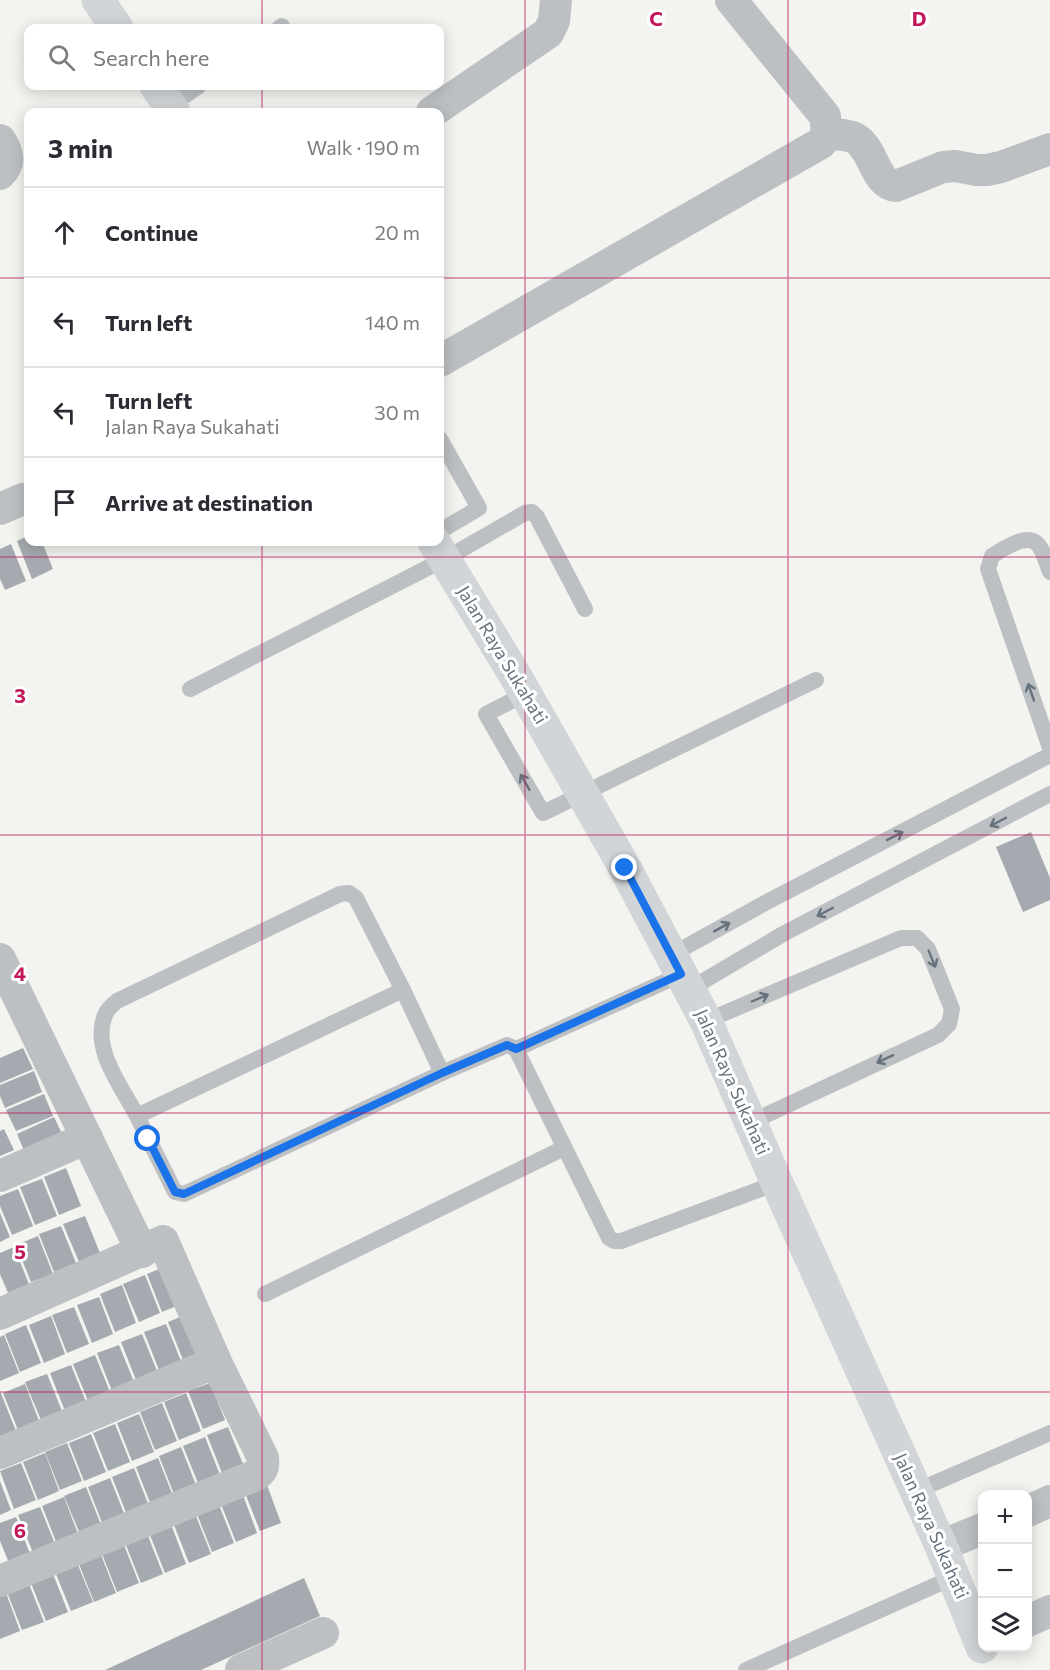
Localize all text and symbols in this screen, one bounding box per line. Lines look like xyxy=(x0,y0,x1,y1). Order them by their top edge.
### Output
text: C xyxy=(649,6,663,30)
text: D xyxy=(912,6,926,30)
search box xyxy=(24,24,444,90)
icon: search xyxy=(45,41,78,74)
text: Search here xyxy=(93,44,209,71)
text: 3 min xyxy=(48,132,113,163)
text: Walk · 190 m xyxy=(307,135,420,159)
icon: ahead xyxy=(48,216,81,249)
text: Continue xyxy=(105,219,198,246)
text: 20 m xyxy=(375,220,420,244)
icon: left xyxy=(48,306,81,339)
text: Turn left xyxy=(105,309,192,336)
text: 140 m xyxy=(365,310,420,334)
text: Turn left xyxy=(105,387,192,414)
icon: left xyxy=(48,396,81,429)
text: 30 m xyxy=(374,400,420,424)
text: Jalan Raya Sukahati xyxy=(105,414,280,438)
icon: arrive xyxy=(48,486,81,519)
text: Arrive at destination xyxy=(105,489,313,516)
street label: Jalan Raya Sukahati xyxy=(453,581,553,727)
text: 3 xyxy=(14,683,26,707)
one-way arrow xyxy=(1024,683,1035,702)
one-way arrow xyxy=(519,774,531,791)
one-way arrow xyxy=(989,816,1007,828)
one-way arrow xyxy=(886,830,903,842)
route end xyxy=(611,854,637,880)
one-way arrow xyxy=(817,907,835,918)
one-way arrow xyxy=(713,921,731,932)
one-way arrow xyxy=(927,949,938,968)
text: 4 xyxy=(14,961,26,985)
one-way arrow xyxy=(750,992,769,1003)
street label: Jalan Raya Sukahati xyxy=(691,1005,775,1158)
one-way arrow xyxy=(876,1054,894,1066)
route start xyxy=(134,1125,160,1151)
text: 5 xyxy=(14,1239,26,1263)
street label: Jalan Raya Sukahati xyxy=(890,1449,974,1602)
map controls xyxy=(978,1490,1032,1652)
button: + xyxy=(978,1490,1032,1544)
text: 6 xyxy=(14,1518,26,1542)
button: − xyxy=(978,1544,1032,1598)
button: layers xyxy=(978,1598,1032,1652)

